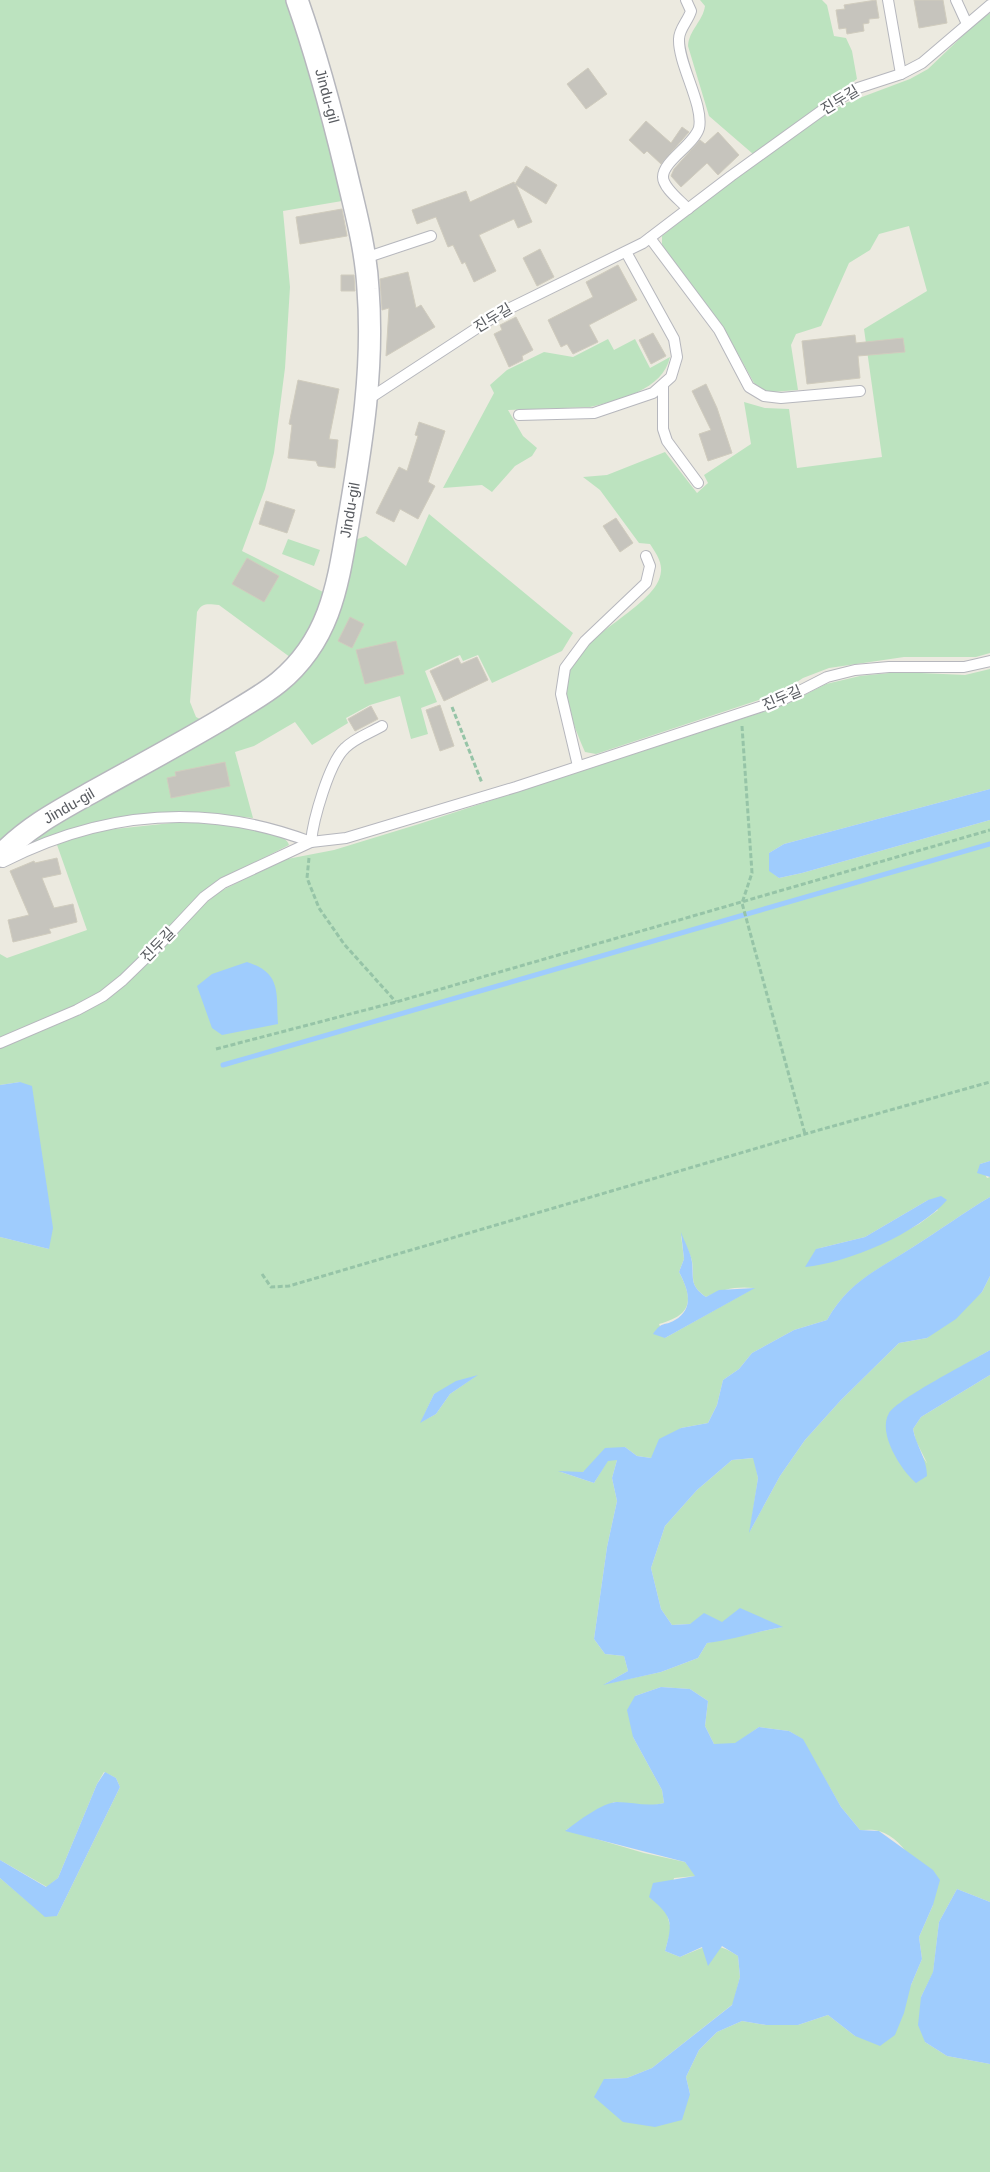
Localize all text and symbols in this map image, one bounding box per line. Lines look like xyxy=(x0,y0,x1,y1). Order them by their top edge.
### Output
street label: Jindu-gil xyxy=(312,67,343,125)
street label: 진두길 xyxy=(818,82,862,118)
street label: 진두길 xyxy=(471,300,515,336)
street label: Jindu-gil xyxy=(336,481,363,539)
street label: 진두길 xyxy=(759,682,804,713)
street label: Jindu-gil xyxy=(40,784,97,827)
street label: 진두길 xyxy=(137,924,178,965)

